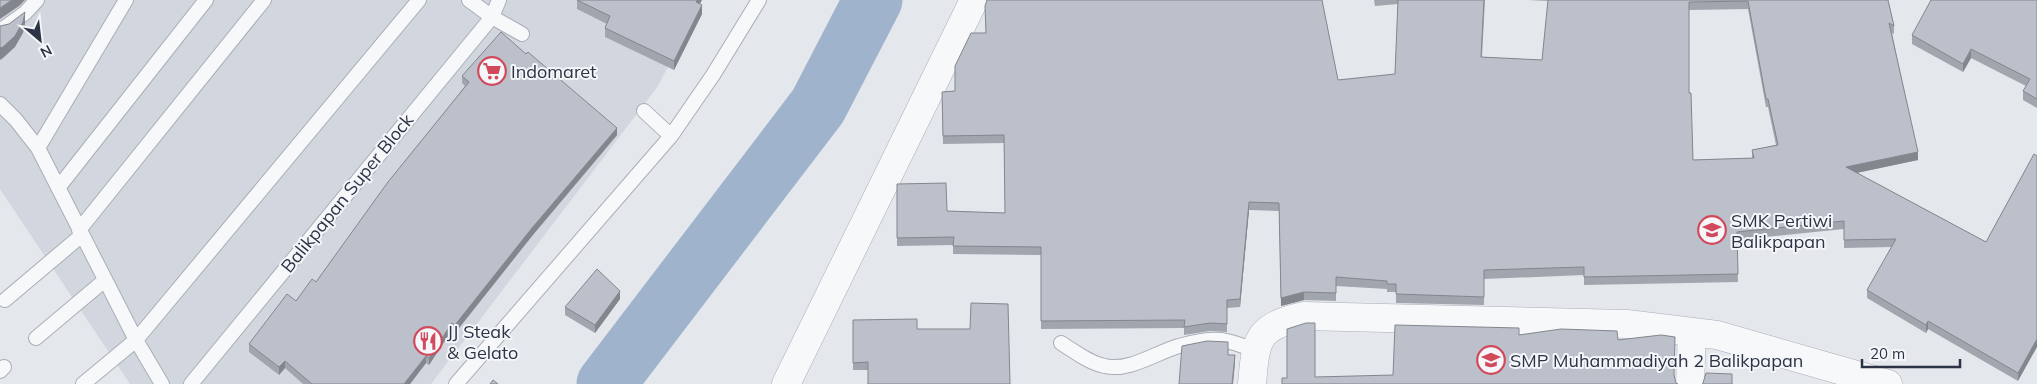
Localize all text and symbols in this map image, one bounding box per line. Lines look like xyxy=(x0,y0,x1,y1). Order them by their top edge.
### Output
north arrow xyxy=(15,15,65,65)
text: N xyxy=(37,41,55,62)
supermarket icon: Indomaret xyxy=(477,56,507,86)
place label: Indomaret xyxy=(511,60,596,83)
street label: Balikpapan Super Block xyxy=(276,108,419,277)
place label: SMK Pertiwi Balikpapan xyxy=(1731,209,1832,253)
school or university icon: SMK Pertiwi Balikpapan xyxy=(1697,215,1727,245)
place label: JJ Steak & Gelato xyxy=(447,320,518,364)
restaurant icon: JJ Steak & Gelato xyxy=(413,326,443,356)
scale bar xyxy=(1862,336,1960,368)
text: 20 m xyxy=(1870,344,1905,363)
school or university icon: SMP Muhammadiyah 2 Balikpapan xyxy=(1476,345,1506,375)
place label: SMP Muhammadiyah 2 Balikpapan xyxy=(1510,349,1803,372)

